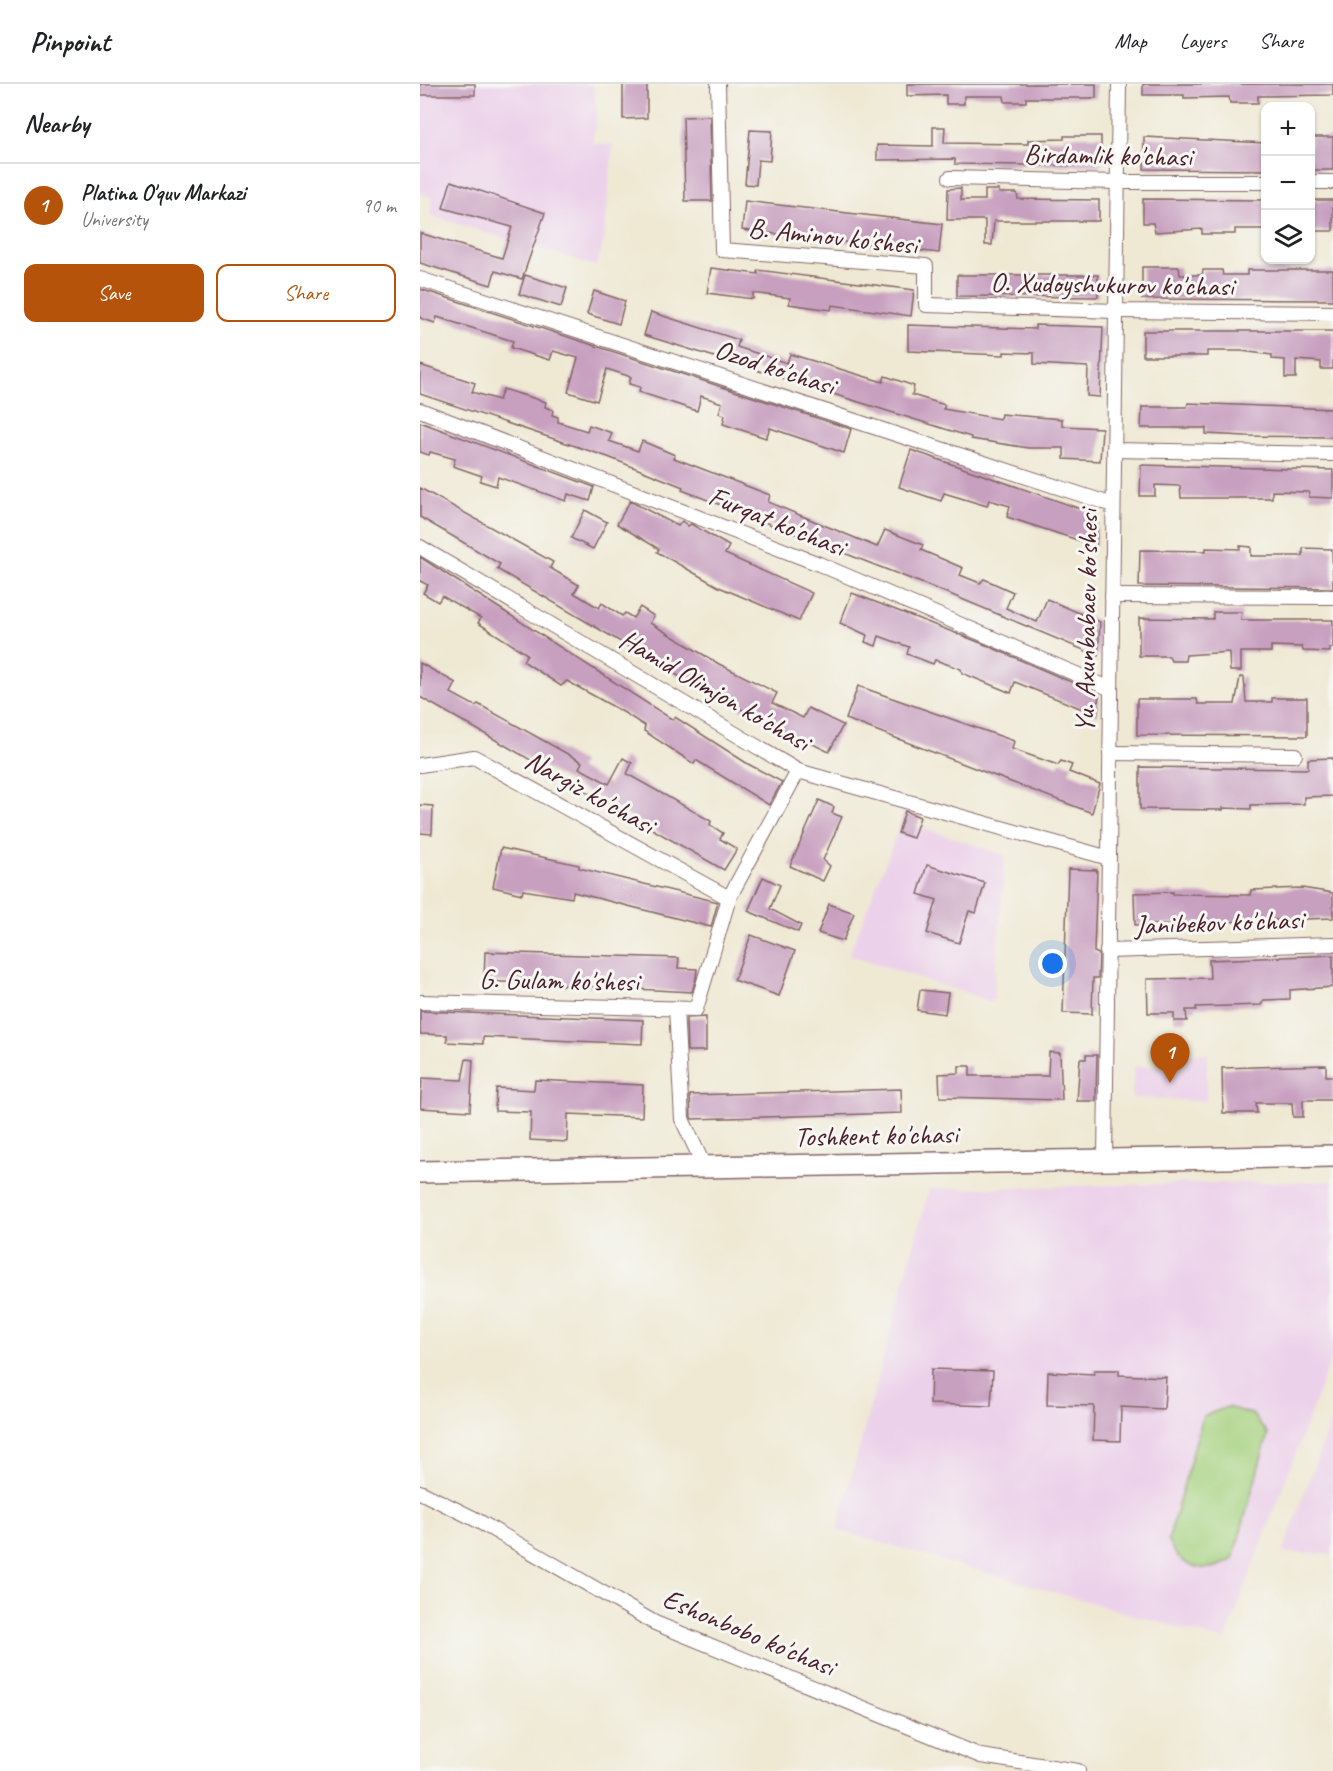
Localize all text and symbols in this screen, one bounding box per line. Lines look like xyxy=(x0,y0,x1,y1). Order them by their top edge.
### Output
text: Pinpoint xyxy=(30,24,110,59)
text: Map xyxy=(1114,28,1147,54)
text: Layers xyxy=(1180,28,1226,54)
text: Share xyxy=(1259,28,1303,54)
map controls xyxy=(1261,102,1315,264)
button: + xyxy=(1261,102,1315,156)
text: Nearby xyxy=(24,107,89,140)
street label: Birdamlik ko'chasi xyxy=(1024,136,1196,174)
button: − xyxy=(1261,156,1315,210)
text: Platina O'quv Markazi xyxy=(81,179,246,207)
text: 1 xyxy=(39,193,48,218)
text: 90 m xyxy=(362,193,396,218)
text: University xyxy=(81,207,148,232)
street label: B. Aminov ko'shesi xyxy=(747,210,923,263)
button: layers xyxy=(1261,210,1315,264)
button: Save xyxy=(24,264,204,322)
button: Share xyxy=(216,264,396,322)
street label: O. Xudoyshukurov ko'chasi xyxy=(990,264,1238,304)
street label: Ozod ko'chasi xyxy=(711,331,843,404)
street label: Furqat ko'chasi xyxy=(704,478,854,566)
street label: Yu. Axunbabaev ko'shesi xyxy=(1067,505,1106,733)
street label: Hamid Olimjon ko'chasi xyxy=(613,621,820,761)
street label: Nargiz ko'chasi xyxy=(519,742,664,844)
street label: Janibekov ko'chasi xyxy=(1132,901,1308,943)
your location xyxy=(1038,949,1067,978)
street label: G. Gulam ko'shesi xyxy=(479,961,643,999)
pin: 1 xyxy=(1150,1034,1190,1083)
street label: Toshkent ko'chasi xyxy=(794,1116,962,1154)
street label: Eshonbobo ko'chasi xyxy=(658,1580,844,1685)

